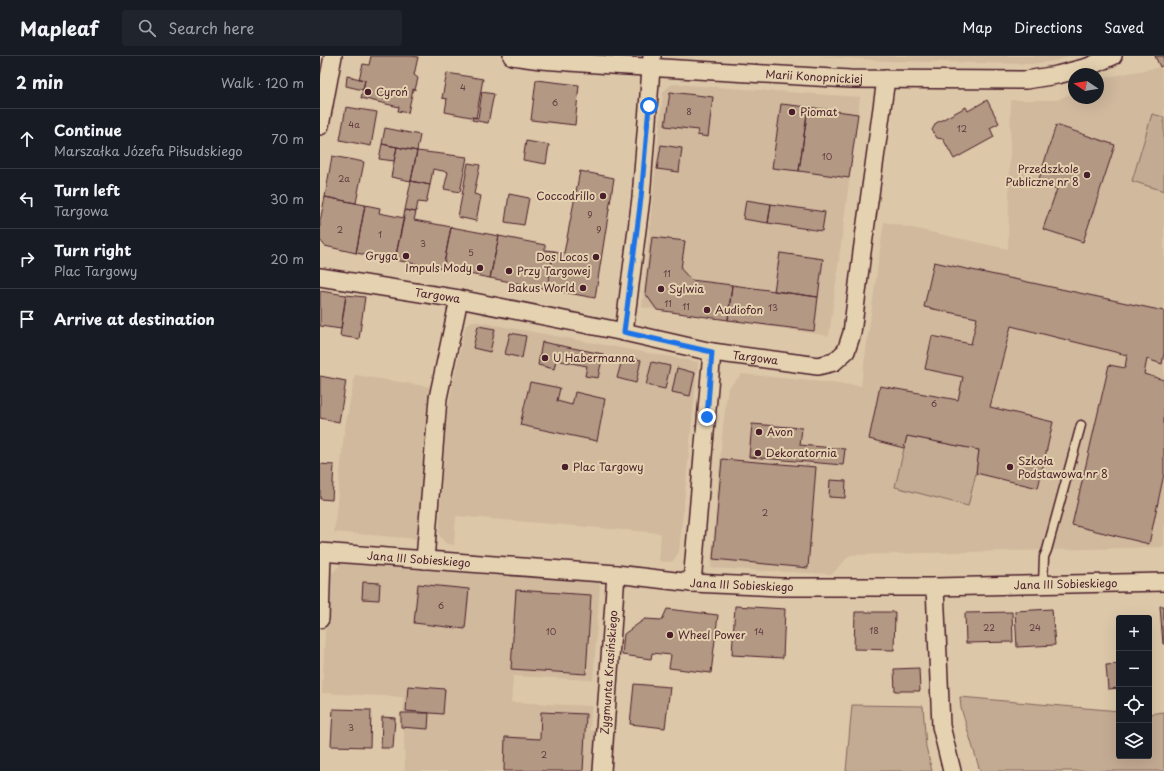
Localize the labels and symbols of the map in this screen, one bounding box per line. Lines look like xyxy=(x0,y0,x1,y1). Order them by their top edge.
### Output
street label: Marii Konopnickiej xyxy=(765,65,863,87)
north arrow xyxy=(1068,68,1104,104)
house number: 4 xyxy=(460,80,466,94)
place label: Cyroń xyxy=(376,83,408,100)
marker: Cyroń xyxy=(363,87,373,97)
house number: 6 xyxy=(552,95,558,109)
route start xyxy=(640,97,658,115)
place label: Piomat xyxy=(800,103,838,120)
house number: 8 xyxy=(686,104,692,118)
marker: Piomat xyxy=(787,107,797,117)
house number: 4a xyxy=(348,117,360,131)
house number: 12 xyxy=(957,121,967,135)
house number: 10 xyxy=(822,149,833,163)
place label: Przedszkole Publiczne nr 8 xyxy=(1006,160,1079,190)
marker: Przedszkole Publiczne nr 8 xyxy=(1082,170,1092,180)
house number: 2a xyxy=(338,171,350,185)
place label: Coccodrillo xyxy=(536,187,595,204)
marker: Coccodrillo xyxy=(598,191,608,201)
house number: 9 xyxy=(587,207,593,221)
house number: 2 xyxy=(337,222,343,236)
house number: 9 xyxy=(596,222,602,236)
house number: 1 xyxy=(378,227,382,241)
house number: 3 xyxy=(420,236,426,250)
house number: 5 xyxy=(468,245,474,259)
place label: Gryga xyxy=(365,247,398,264)
place label: Dos Locos xyxy=(536,248,588,265)
marker: Gryga xyxy=(401,251,411,261)
marker: Dos Locos xyxy=(591,252,601,262)
place label: Impuls Mody xyxy=(405,259,472,276)
place label: Przy Targowej xyxy=(517,262,591,279)
marker: Impuls Mody xyxy=(475,263,485,273)
marker: Przy Targowej xyxy=(504,266,514,276)
house number: 11 xyxy=(663,266,671,280)
place label: Bakus World xyxy=(507,279,575,296)
place label: Sylwia xyxy=(669,280,704,297)
street label: Targowa xyxy=(414,283,462,307)
marker: Bakus World xyxy=(578,283,588,293)
marker: Sylwia xyxy=(656,284,666,294)
house number: 11 xyxy=(664,296,672,310)
house number: 11 xyxy=(682,299,690,313)
house number: 13 xyxy=(768,300,778,314)
place label: Audiofon xyxy=(715,301,763,318)
marker: Audiofon xyxy=(702,305,712,315)
street label: Targowa xyxy=(732,346,780,369)
place label: U Habermanna xyxy=(553,349,635,366)
marker: U Habermanna xyxy=(540,353,550,363)
house number: 6 xyxy=(931,396,937,410)
route end xyxy=(698,408,716,426)
place label: Avon xyxy=(767,423,793,440)
marker: Avon xyxy=(754,427,764,437)
place label: Dekoratornia xyxy=(766,444,837,461)
marker: Dekoratornia xyxy=(753,448,763,458)
place label: Szkoła Podstawowa nr 8 xyxy=(1018,452,1108,482)
place label: Plac Targowy xyxy=(573,458,644,475)
marker: Plac Targowy xyxy=(560,462,570,472)
marker: Szkoła Podstawowa nr 8 xyxy=(1005,462,1015,472)
house number: 2 xyxy=(762,505,768,519)
street label: Jana III Sobieskiego xyxy=(366,547,471,571)
street label: Jana III Sobieskiego xyxy=(689,574,793,595)
street label: Jana III Sobieskiego xyxy=(1013,574,1118,593)
house number: 6 xyxy=(438,598,444,612)
street label: Zygmunta Krasińskiego xyxy=(596,609,621,735)
house number: 22 xyxy=(983,620,995,634)
house number: 24 xyxy=(1029,620,1041,634)
house number: 18 xyxy=(869,623,879,637)
house number: 10 xyxy=(546,624,557,638)
house number: 14 xyxy=(754,624,764,638)
place label: Wheel Power xyxy=(678,626,746,643)
marker: Wheel Power xyxy=(665,630,675,640)
house number: 3 xyxy=(348,720,354,734)
house number: 2 xyxy=(541,747,547,761)

